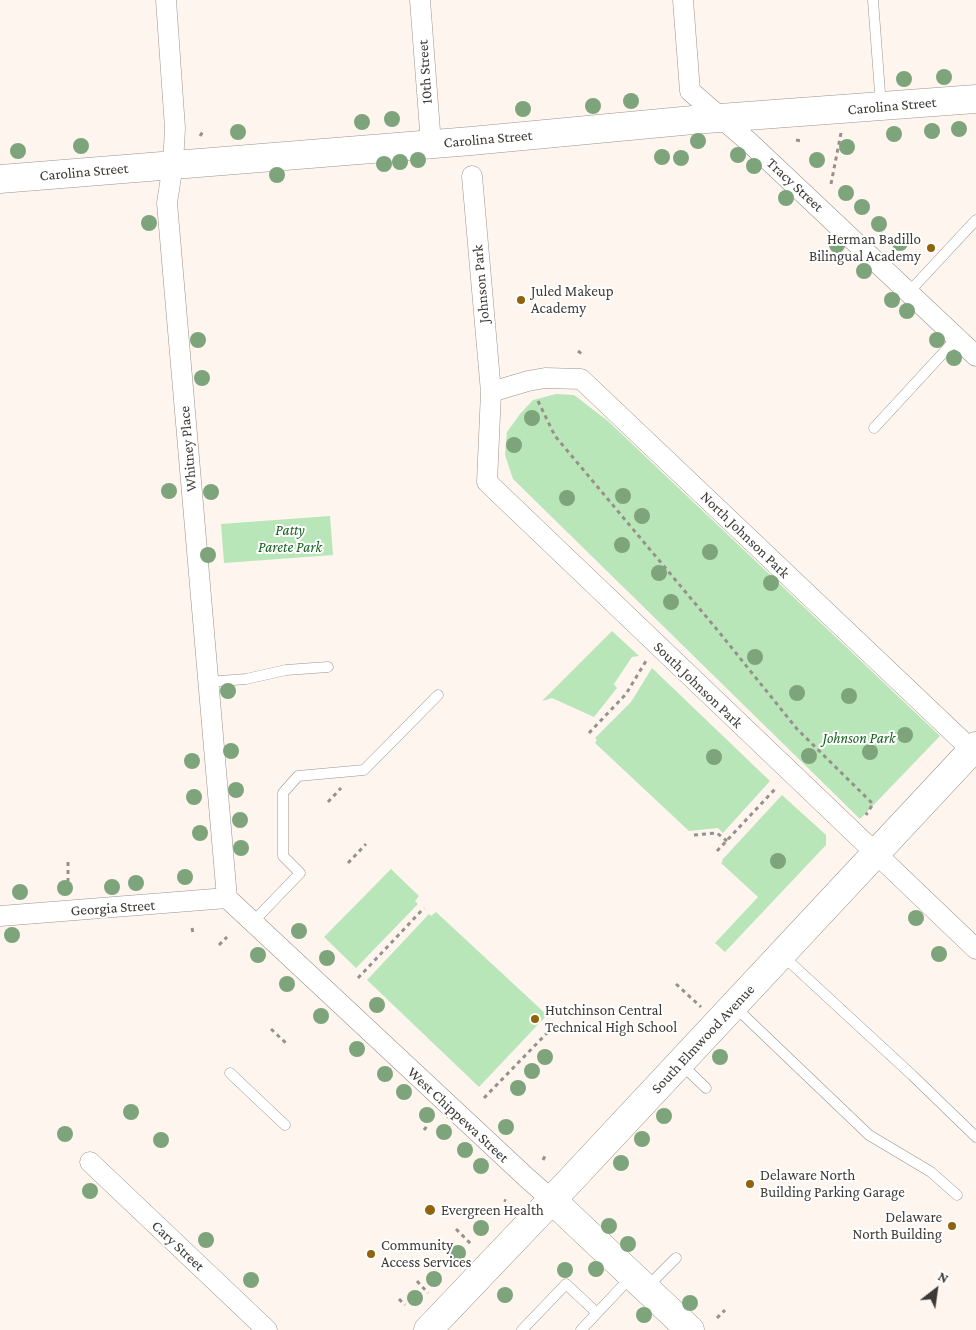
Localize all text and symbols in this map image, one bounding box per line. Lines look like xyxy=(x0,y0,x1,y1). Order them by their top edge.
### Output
street label: 10th Street xyxy=(414,39,436,105)
street label: Carolina Street xyxy=(847,93,937,119)
street label: Carolina Street xyxy=(443,126,533,152)
street label: Tracy Street xyxy=(763,154,827,216)
street label: Carolina Street xyxy=(39,159,129,185)
place label: Herman Badillo Bilingual Academy xyxy=(809,230,921,265)
marker: Herman Badillo Bilingual Academy xyxy=(925,242,937,254)
street label: Johnson Park xyxy=(469,244,493,324)
place label: Juled Makeup Academy xyxy=(531,282,614,317)
marker: Juled Makeup Academy xyxy=(515,294,527,306)
street label: Whitney Place xyxy=(175,405,201,493)
street label: North Johnson Park xyxy=(697,488,793,582)
park label: Patty Parete Park xyxy=(258,521,322,556)
street label: South Johnson Park xyxy=(650,638,746,732)
park label: Johnson Park xyxy=(822,729,896,747)
street label: Georgia Street xyxy=(70,896,156,920)
street label: South Elmwood Avenue xyxy=(648,981,758,1097)
place label: Hutchinson Central Technical High School xyxy=(545,1001,677,1036)
marker: Hutchinson Central Technical High School xyxy=(529,1013,541,1025)
street label: West Chippewa Street xyxy=(403,1063,513,1167)
place label: Delaware North Building Parking Garage xyxy=(760,1166,905,1201)
marker: Delaware North Building Parking Garage xyxy=(744,1178,756,1190)
place label: Evergreen Health xyxy=(441,1201,544,1219)
marker: Evergreen Health xyxy=(423,1203,437,1217)
place label: Delaware North Building xyxy=(852,1208,942,1243)
street label: Cary Street xyxy=(148,1217,208,1275)
marker: Delaware North Building xyxy=(946,1220,958,1232)
place label: Community Access Services xyxy=(381,1236,471,1271)
marker: Community Access Services xyxy=(365,1248,377,1260)
north arrow xyxy=(911,1265,961,1315)
text: N xyxy=(935,1268,952,1286)

